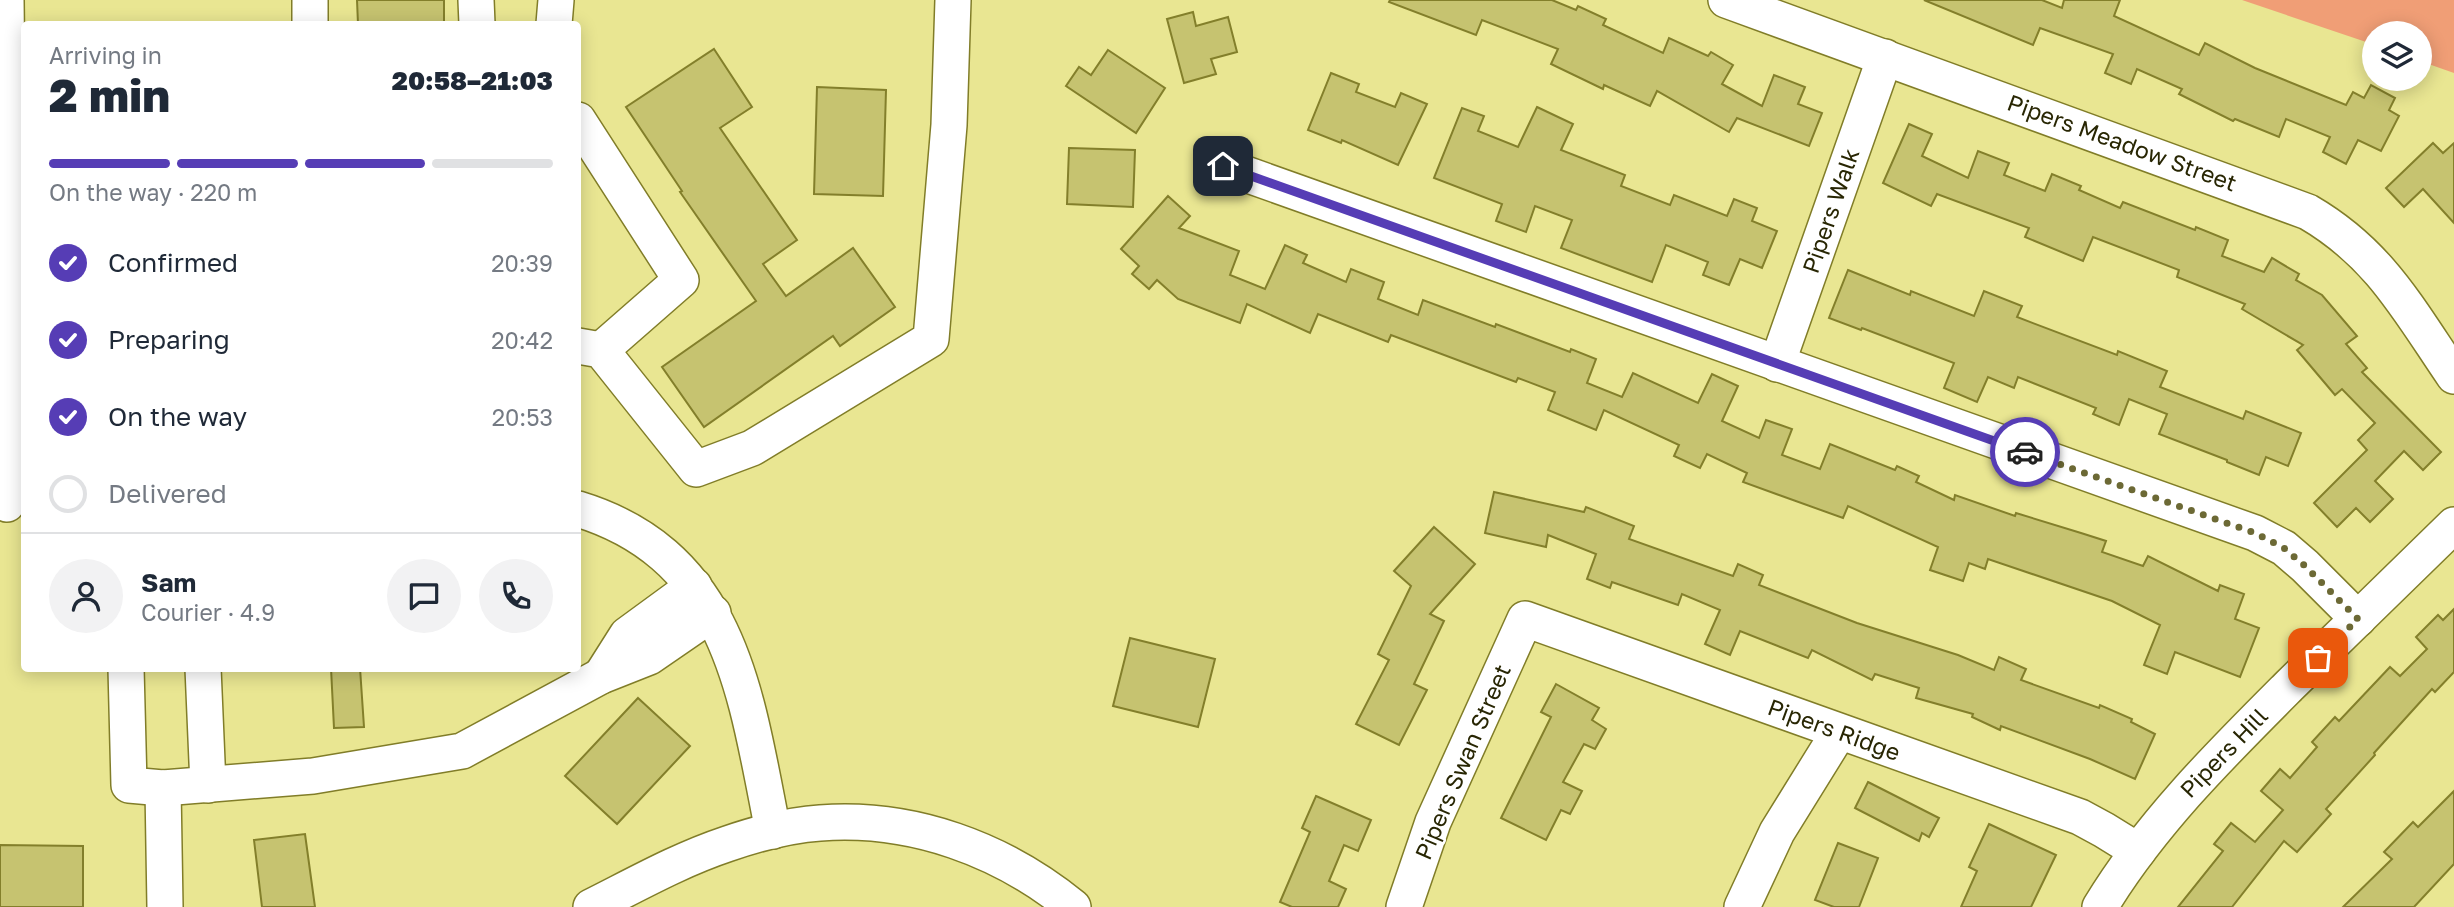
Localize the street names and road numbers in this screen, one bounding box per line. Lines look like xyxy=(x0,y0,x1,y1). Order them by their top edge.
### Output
street label: Pipers Meadow Street xyxy=(2004,88,2241,197)
street label: Pipers Walk xyxy=(1796,145,1864,277)
street label: Pipers Swan Street xyxy=(1408,660,1516,863)
street label: Pipers Ridge xyxy=(1764,692,1904,766)
street label: Pipers Hill xyxy=(2174,702,2273,803)

